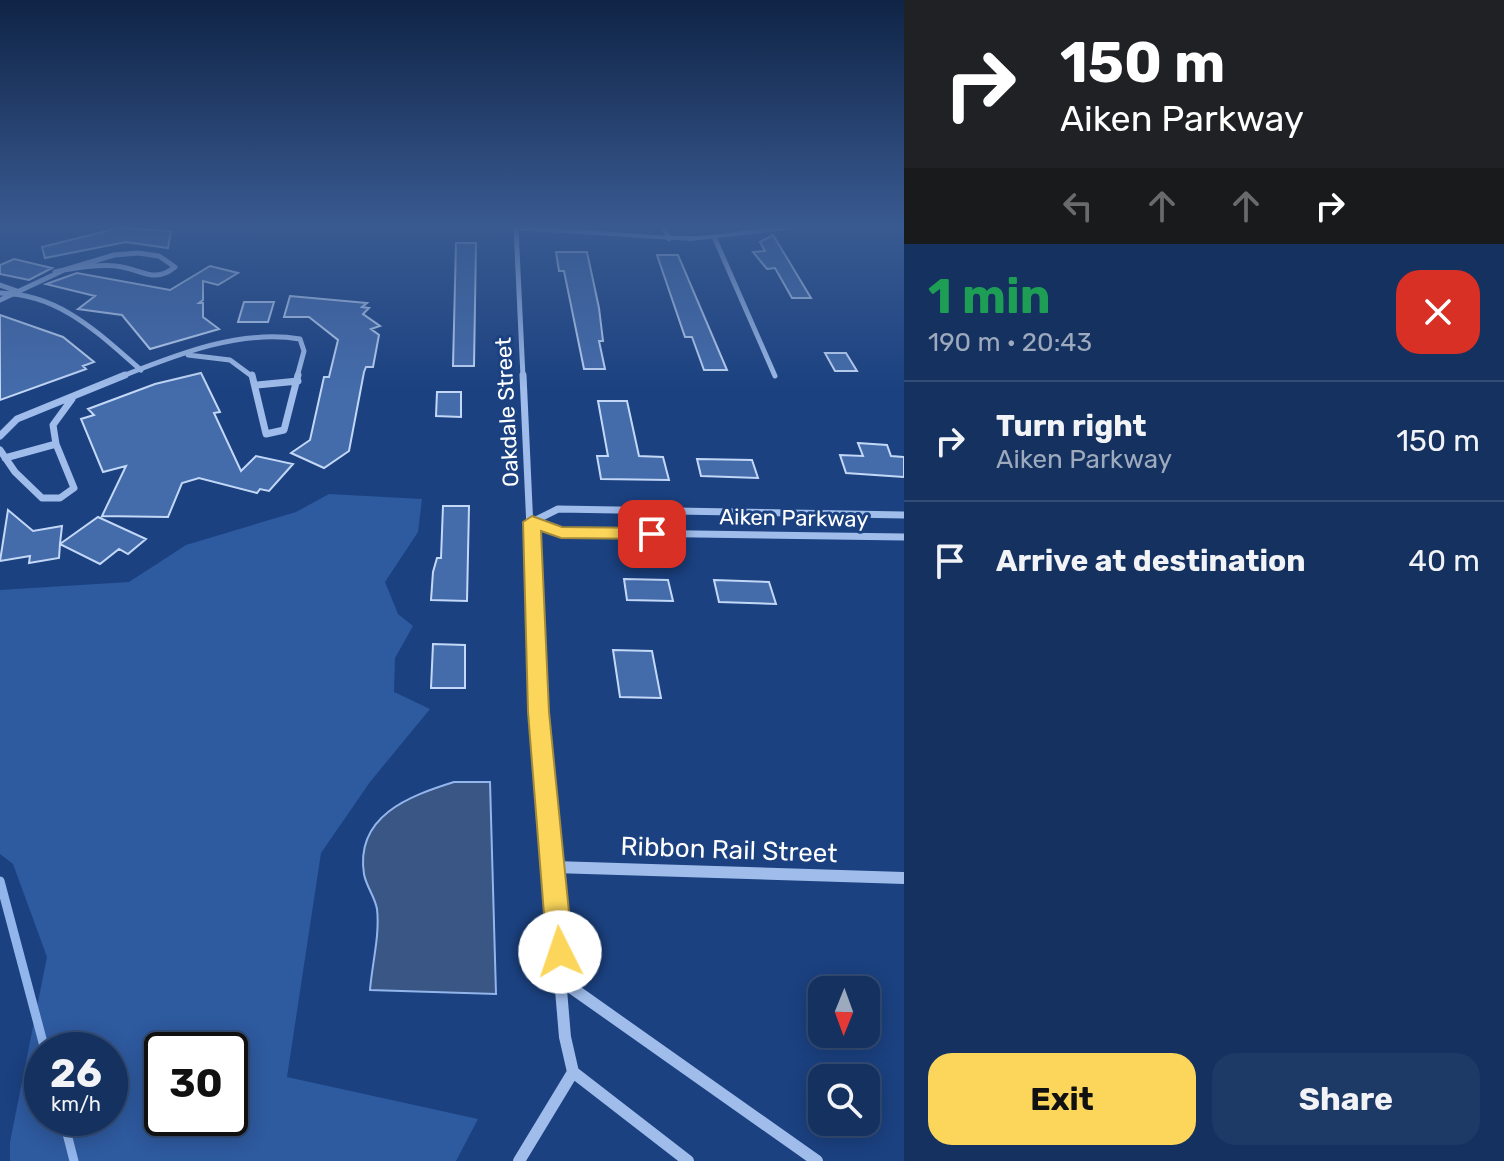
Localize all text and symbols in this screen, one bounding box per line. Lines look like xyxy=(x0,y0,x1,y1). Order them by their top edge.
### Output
text: 150 m xyxy=(1060,30,1225,96)
icon: right xyxy=(928,32,1032,136)
text: Aiken Parkway xyxy=(1060,97,1304,140)
icon: left xyxy=(1056,184,1100,228)
icon: ahead xyxy=(1140,184,1184,228)
icon: ahead xyxy=(1224,184,1268,228)
icon: right xyxy=(1308,184,1352,228)
text: 1 min xyxy=(928,268,1051,325)
button: close xyxy=(1396,270,1480,354)
text: 190 m · 20:43 xyxy=(928,327,1092,358)
street label: Oakdale Street xyxy=(490,336,524,487)
text: Turn right xyxy=(996,408,1147,444)
icon: right xyxy=(928,419,972,463)
text: 150 m xyxy=(1396,423,1480,459)
text: Aiken Parkway xyxy=(996,444,1172,475)
pin xyxy=(618,500,686,568)
street label: Aiken Parkway xyxy=(719,503,869,533)
icon: arrive xyxy=(630,512,674,556)
icon: arrive xyxy=(928,539,972,583)
text: Arrive at destination xyxy=(996,543,1306,579)
text: 40 m xyxy=(1408,543,1480,579)
street label: Ribbon Rail Street xyxy=(620,831,838,869)
position arrow xyxy=(518,910,602,994)
north arrow xyxy=(808,976,880,1048)
map controls xyxy=(808,976,880,1136)
speed limit sign: 30 xyxy=(144,1032,248,1136)
text: 26 xyxy=(50,1050,102,1097)
button: Exit xyxy=(928,1053,1196,1145)
button: Share xyxy=(1212,1053,1480,1145)
button: search xyxy=(808,1064,880,1136)
text: km/h xyxy=(51,1092,101,1116)

